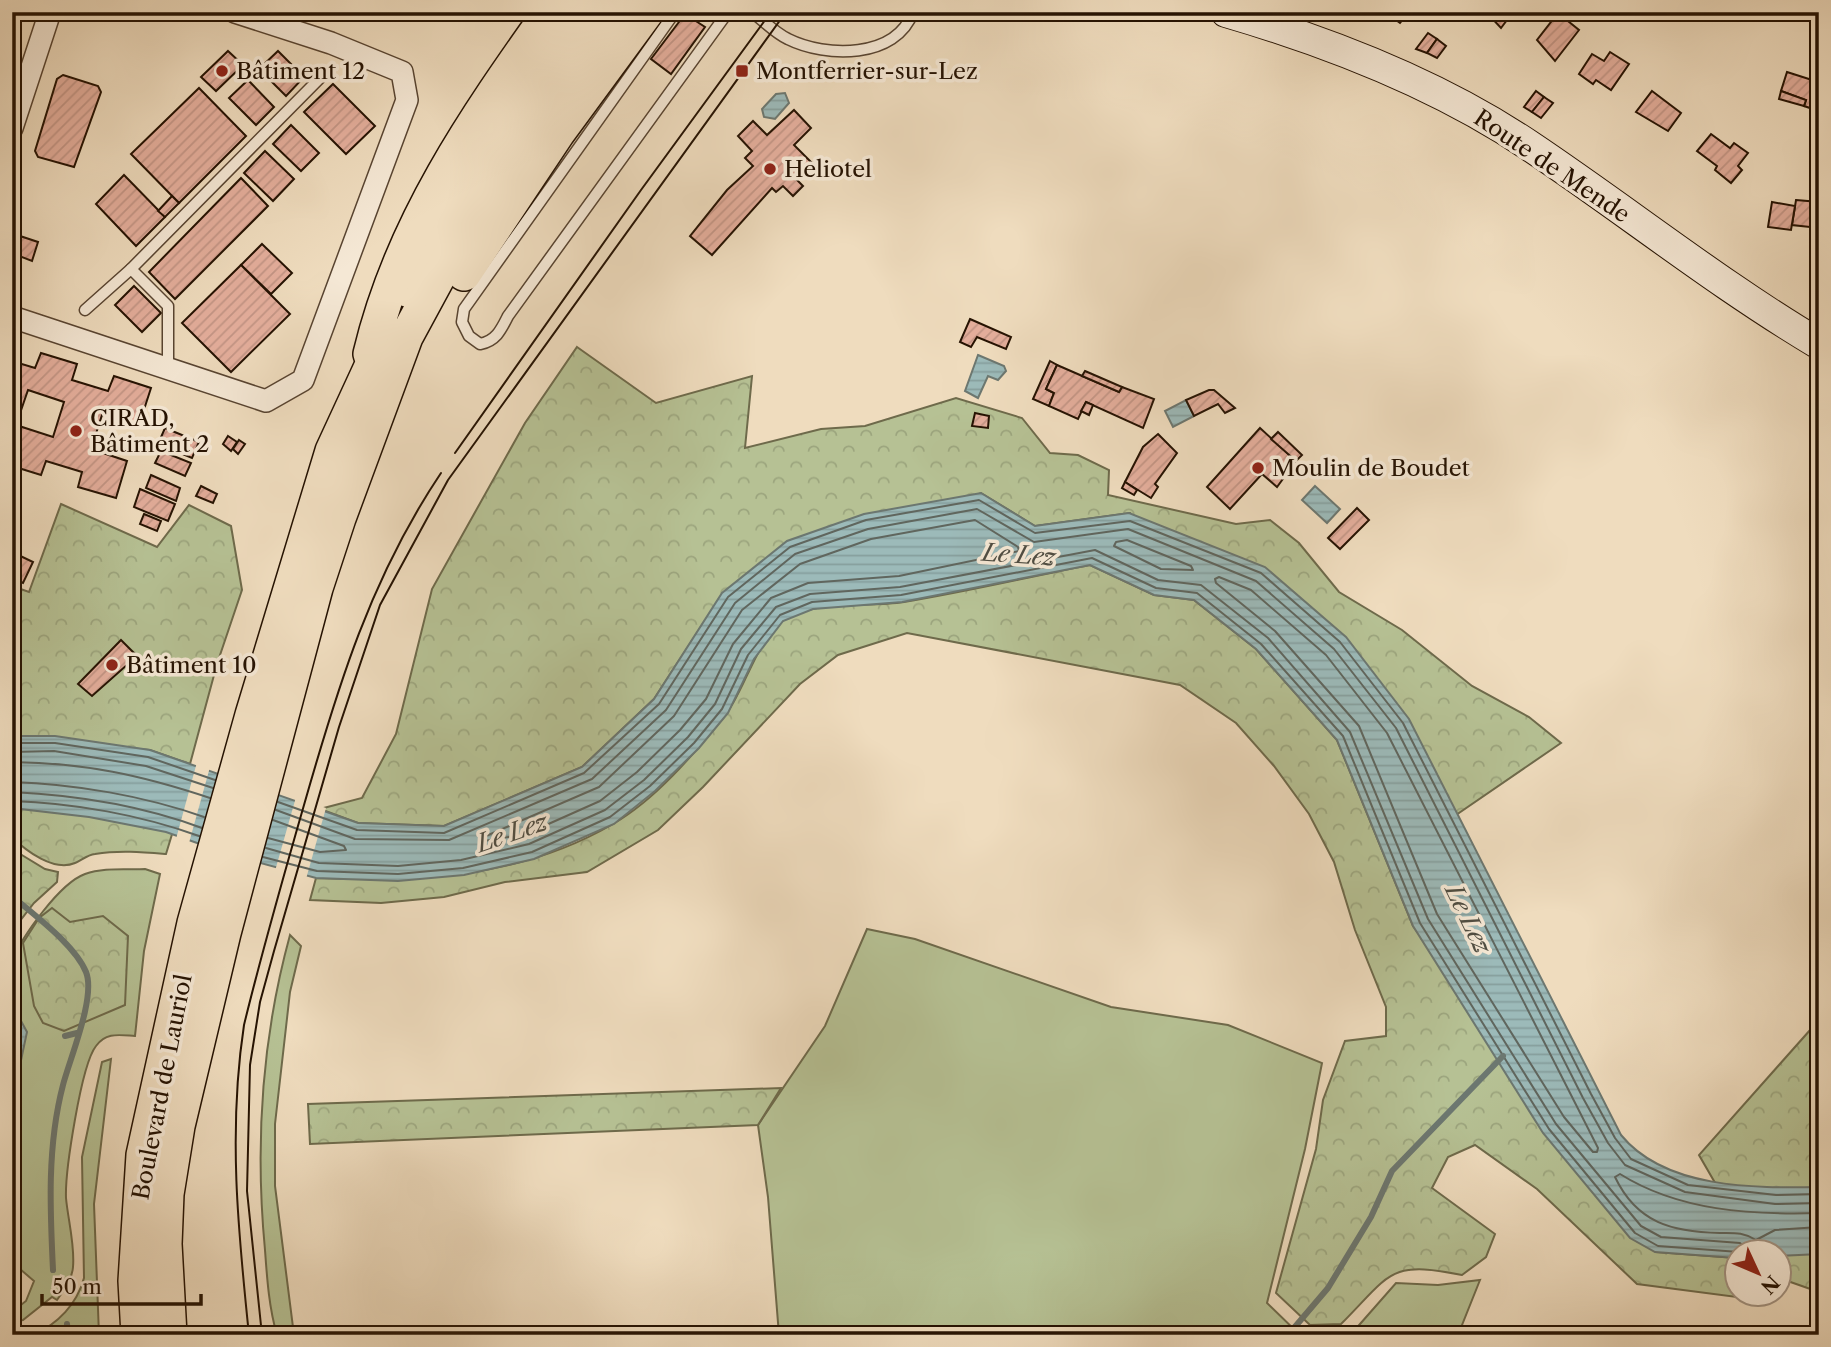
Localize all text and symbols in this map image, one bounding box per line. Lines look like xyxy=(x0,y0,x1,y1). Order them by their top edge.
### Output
place label: Bâtiment 12 xyxy=(236,57,365,85)
place label: Montferrier-sur-Lez xyxy=(756,57,978,85)
marker: Bâtiment 12 xyxy=(214,63,230,79)
marker: Montferrier-sur-Lez xyxy=(734,63,750,79)
street label: Route de Mende xyxy=(1469,104,1635,228)
place label: Heliotel xyxy=(784,155,872,183)
marker: Heliotel xyxy=(762,161,778,177)
place label: CIRAD, Bâtiment 2 xyxy=(90,404,210,458)
marker: CIRAD, Bâtiment 2 xyxy=(68,423,84,439)
place label: Moulin de Boudet xyxy=(1272,454,1470,482)
marker: Moulin de Boudet xyxy=(1250,460,1266,476)
water label: Le Lez xyxy=(979,537,1058,572)
place label: Bâtiment 10 xyxy=(126,651,257,679)
marker: Bâtiment 10 xyxy=(104,657,120,673)
water label: Le Lez xyxy=(471,806,552,859)
water label: Le Lez xyxy=(1438,878,1498,959)
street label: Boulevard de Lauriol xyxy=(126,972,198,1202)
north arrow xyxy=(1722,1238,1792,1308)
scale bar xyxy=(42,1263,201,1307)
text: N xyxy=(1756,1271,1784,1298)
text: 50 m xyxy=(52,1274,102,1299)

